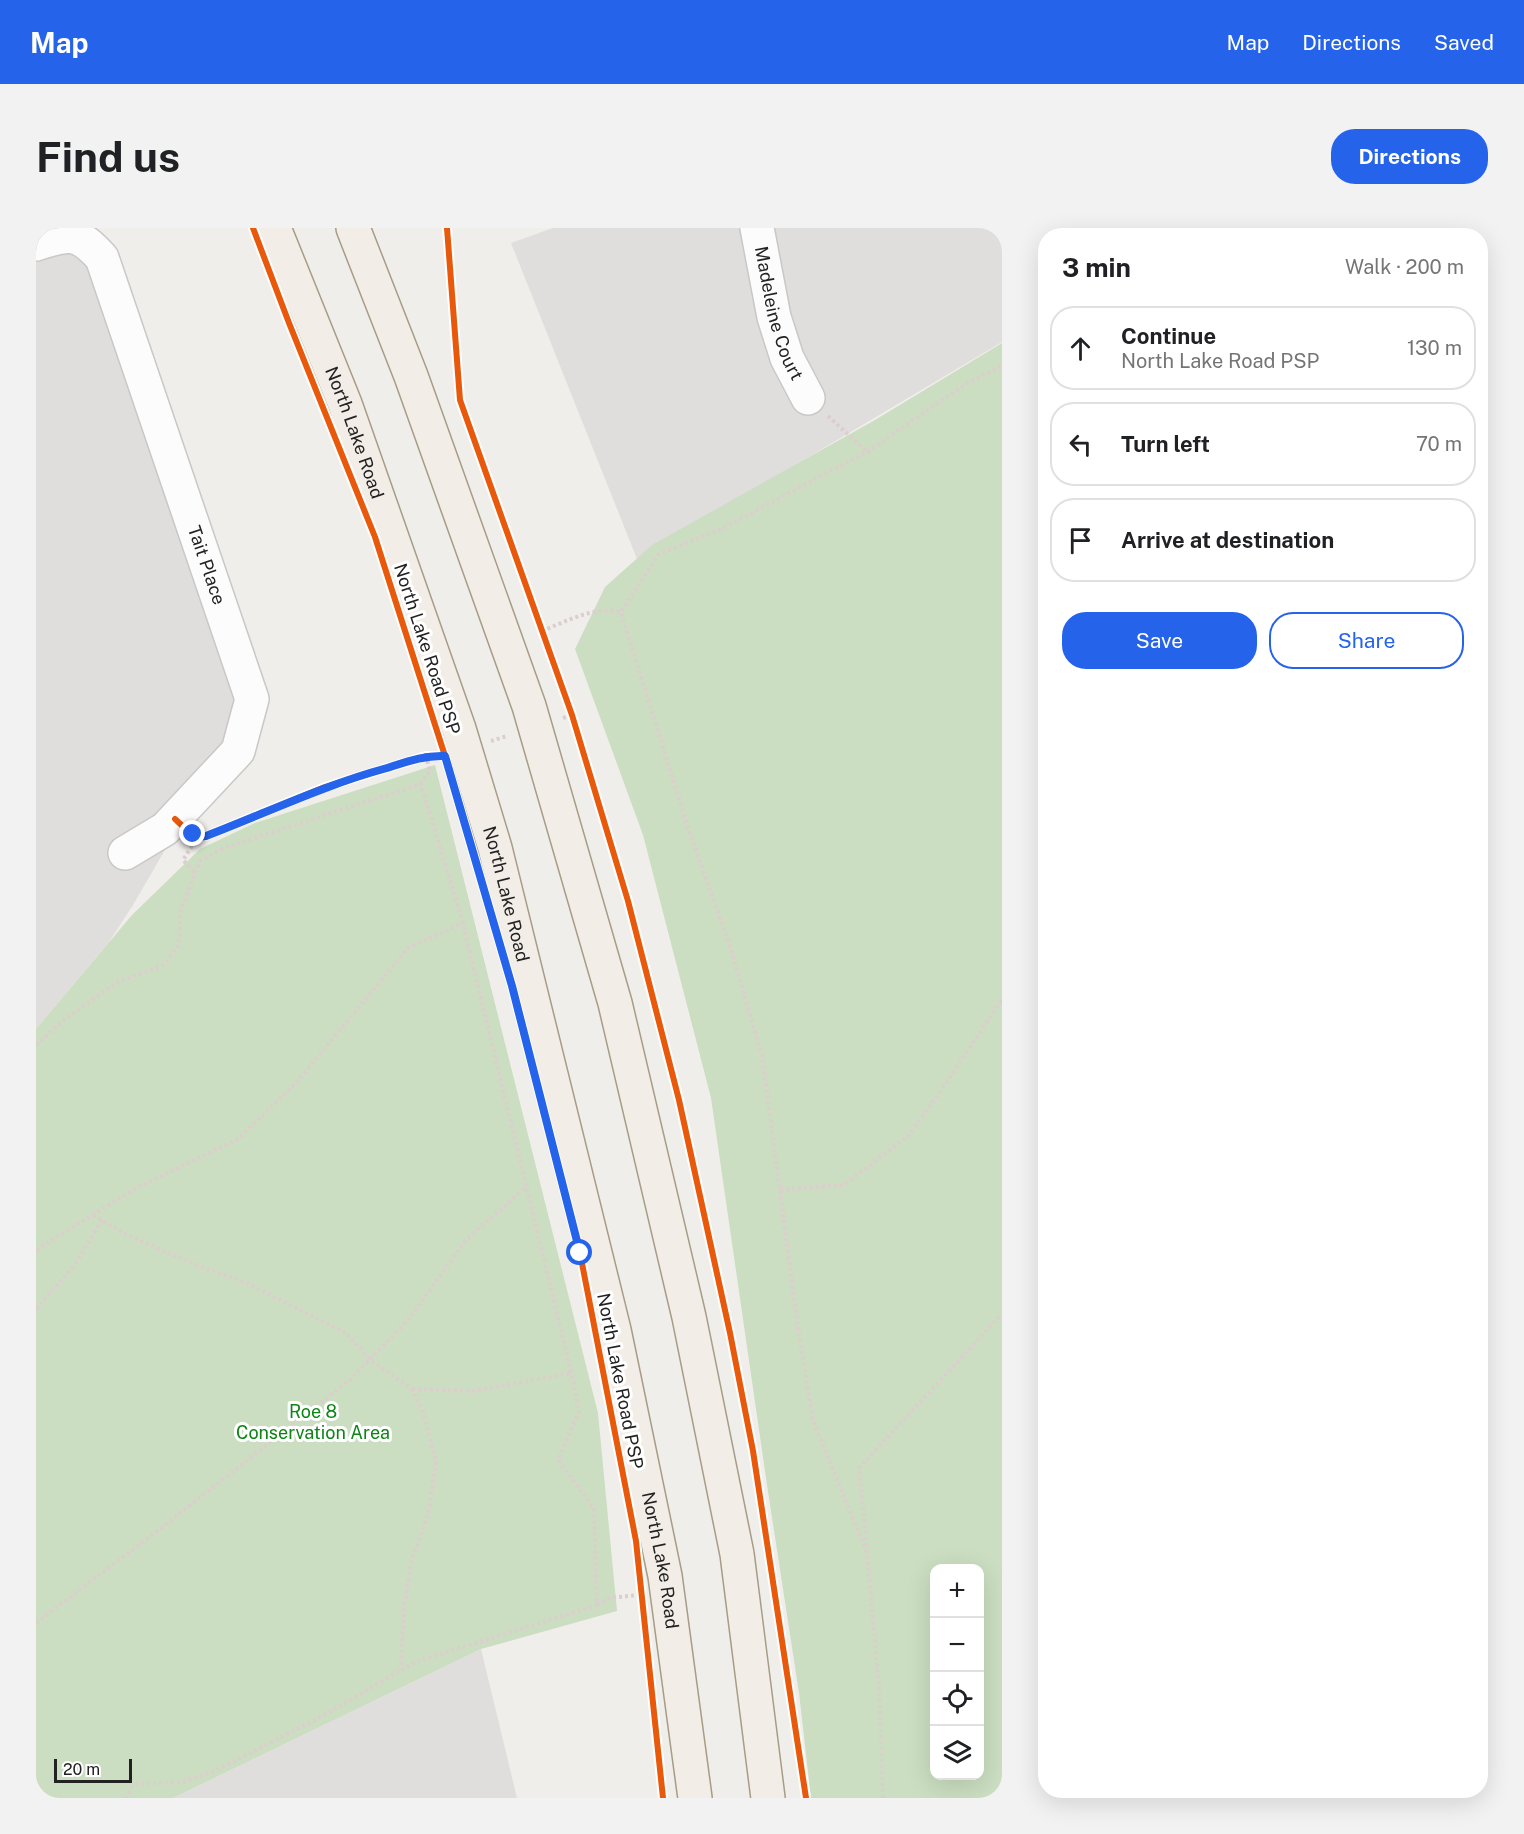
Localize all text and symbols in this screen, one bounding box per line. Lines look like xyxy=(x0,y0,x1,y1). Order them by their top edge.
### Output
text: Map xyxy=(30,26,89,59)
text: Map xyxy=(1227,30,1269,55)
text: Directions xyxy=(1302,30,1401,55)
text: Saved xyxy=(1434,30,1494,55)
button: Directions xyxy=(1331,129,1488,184)
text: Find us xyxy=(36,132,180,181)
street label: Madeleine Court xyxy=(751,244,808,384)
text: 3 min xyxy=(1062,252,1131,283)
text: Walk · 200 m xyxy=(1345,255,1464,279)
text: Continue xyxy=(1121,323,1216,349)
icon: ahead xyxy=(1064,332,1097,365)
text: 130 m xyxy=(1407,336,1462,360)
text: North Lake Road PSP xyxy=(1121,349,1319,373)
street label: North Lake Road xyxy=(321,363,388,501)
icon: left xyxy=(1064,428,1097,461)
text: Turn left xyxy=(1121,431,1210,457)
text: 70 m xyxy=(1416,432,1462,456)
street label: Tait Place xyxy=(184,523,230,607)
icon: arrive xyxy=(1064,524,1097,557)
text: Arrive at destination xyxy=(1121,527,1334,553)
street label: North Lake Road PSP xyxy=(390,561,465,737)
button: Save xyxy=(1062,612,1257,669)
button: Share xyxy=(1269,612,1464,669)
route end xyxy=(179,820,205,846)
street label: North Lake Road xyxy=(479,824,534,964)
route start xyxy=(566,1239,592,1265)
street label: North Lake Road PSP xyxy=(593,1291,648,1471)
park label: Roe 8 Conservation Area xyxy=(236,1401,390,1443)
street label: North Lake Road xyxy=(638,1490,683,1630)
map controls xyxy=(930,1564,984,1780)
button: + xyxy=(930,1564,984,1618)
button: − xyxy=(930,1618,984,1672)
button: locate xyxy=(930,1672,984,1726)
button: layers xyxy=(930,1726,984,1780)
scale bar xyxy=(54,1756,132,1784)
text: 20 m xyxy=(63,1760,100,1779)

